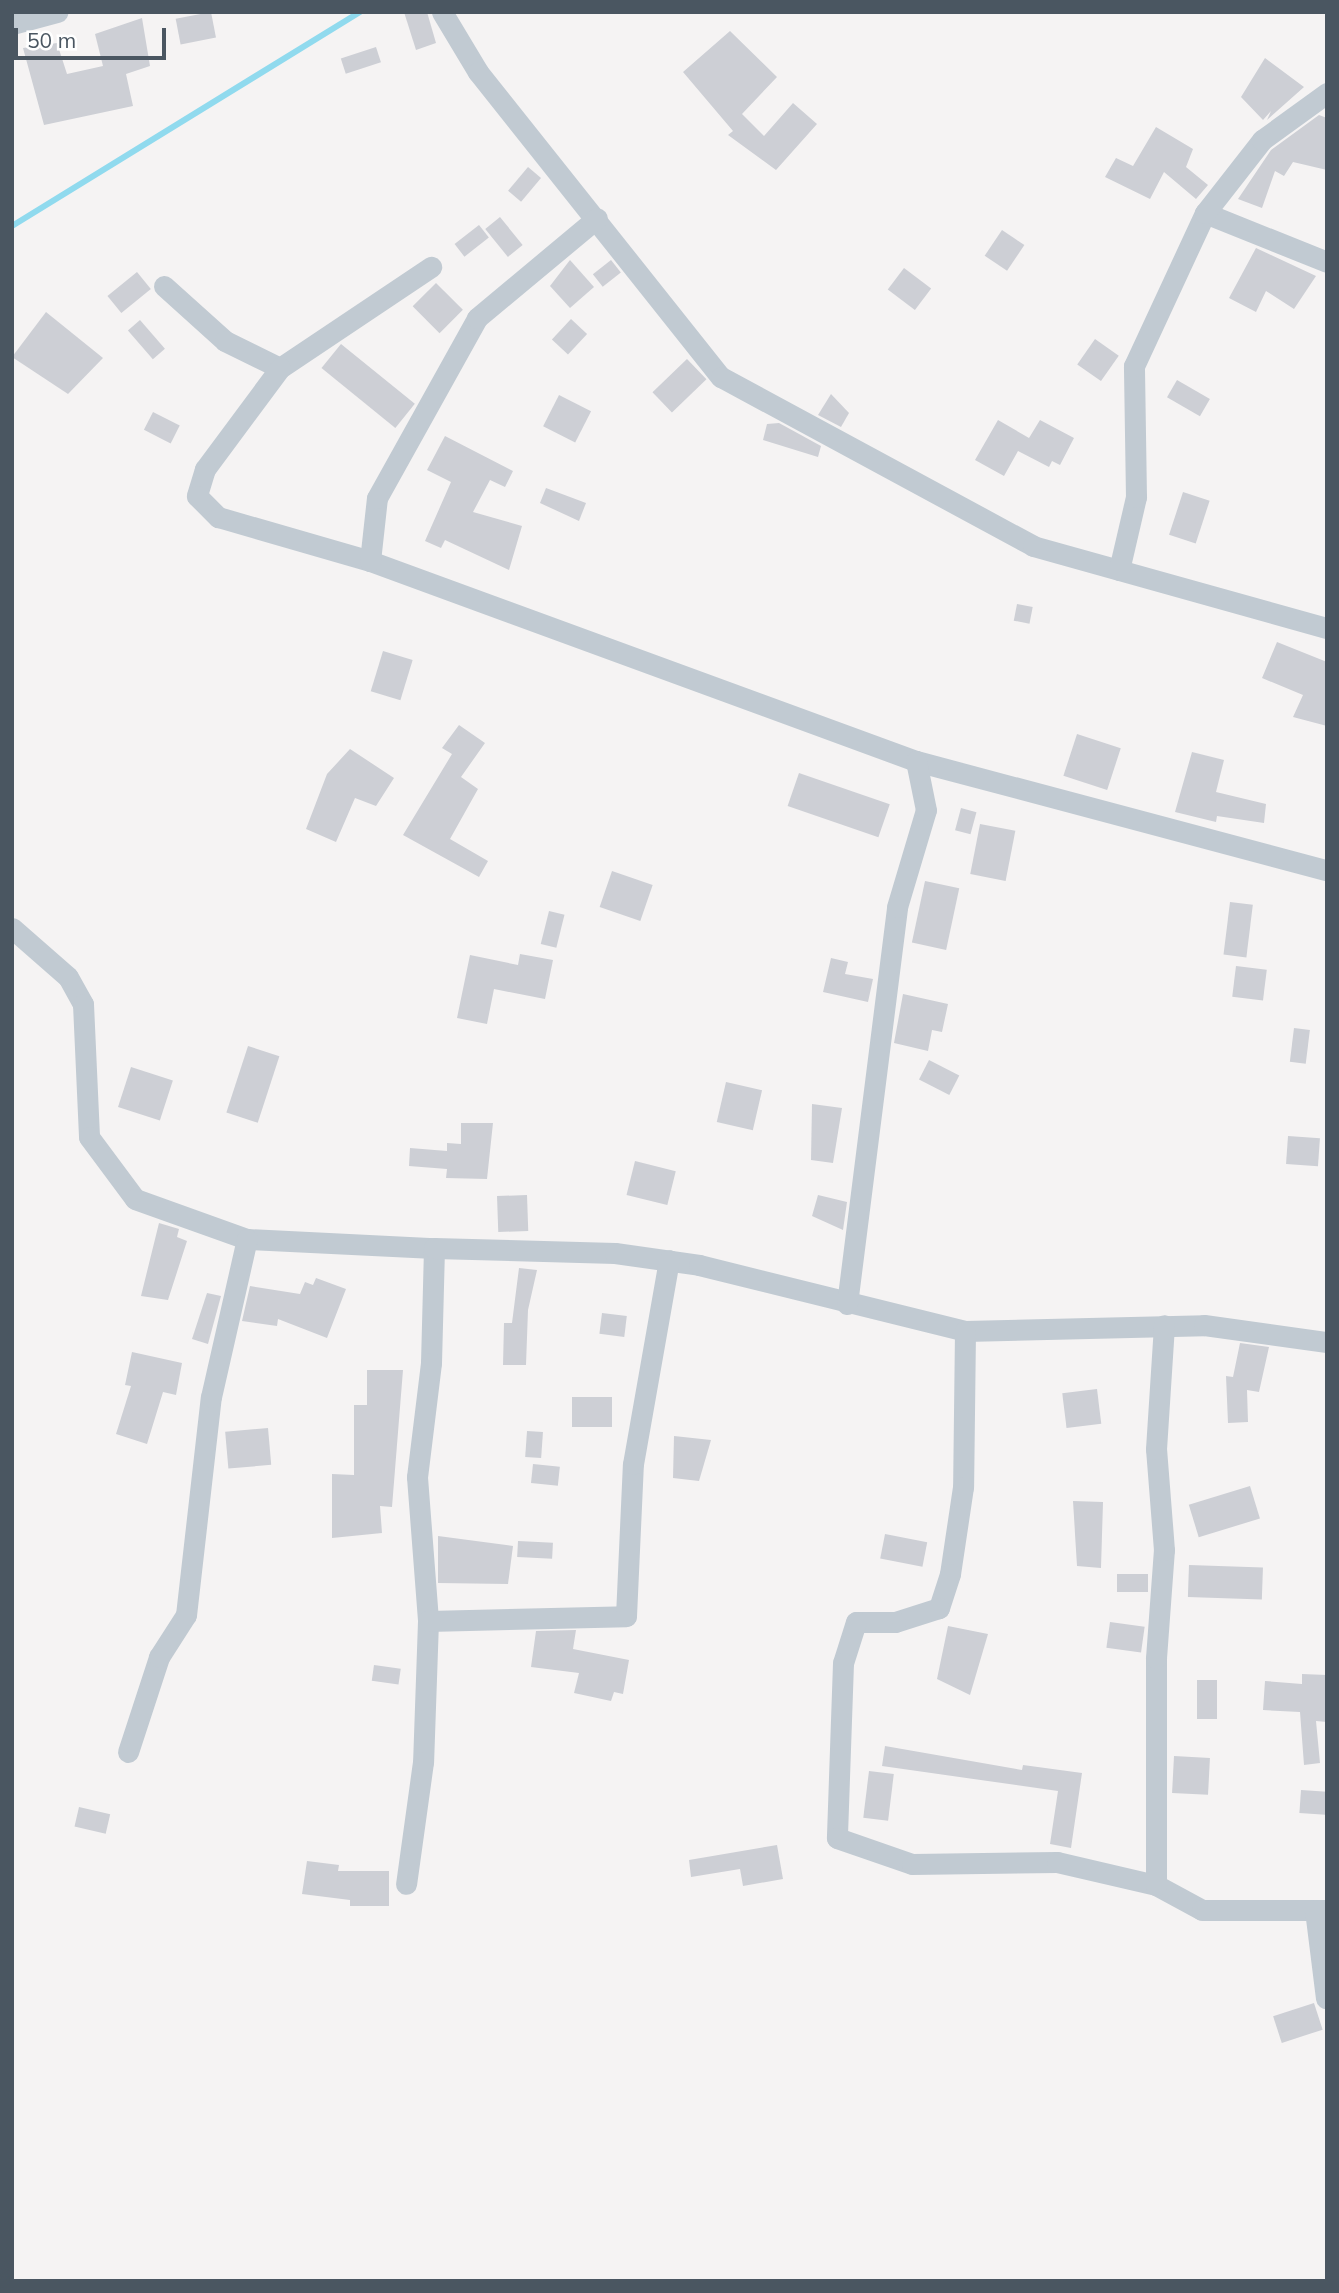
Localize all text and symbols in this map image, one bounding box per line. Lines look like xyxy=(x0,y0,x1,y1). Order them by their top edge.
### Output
scale bar xyxy=(18,14,170,58)
text: 50 m xyxy=(27,27,76,53)

